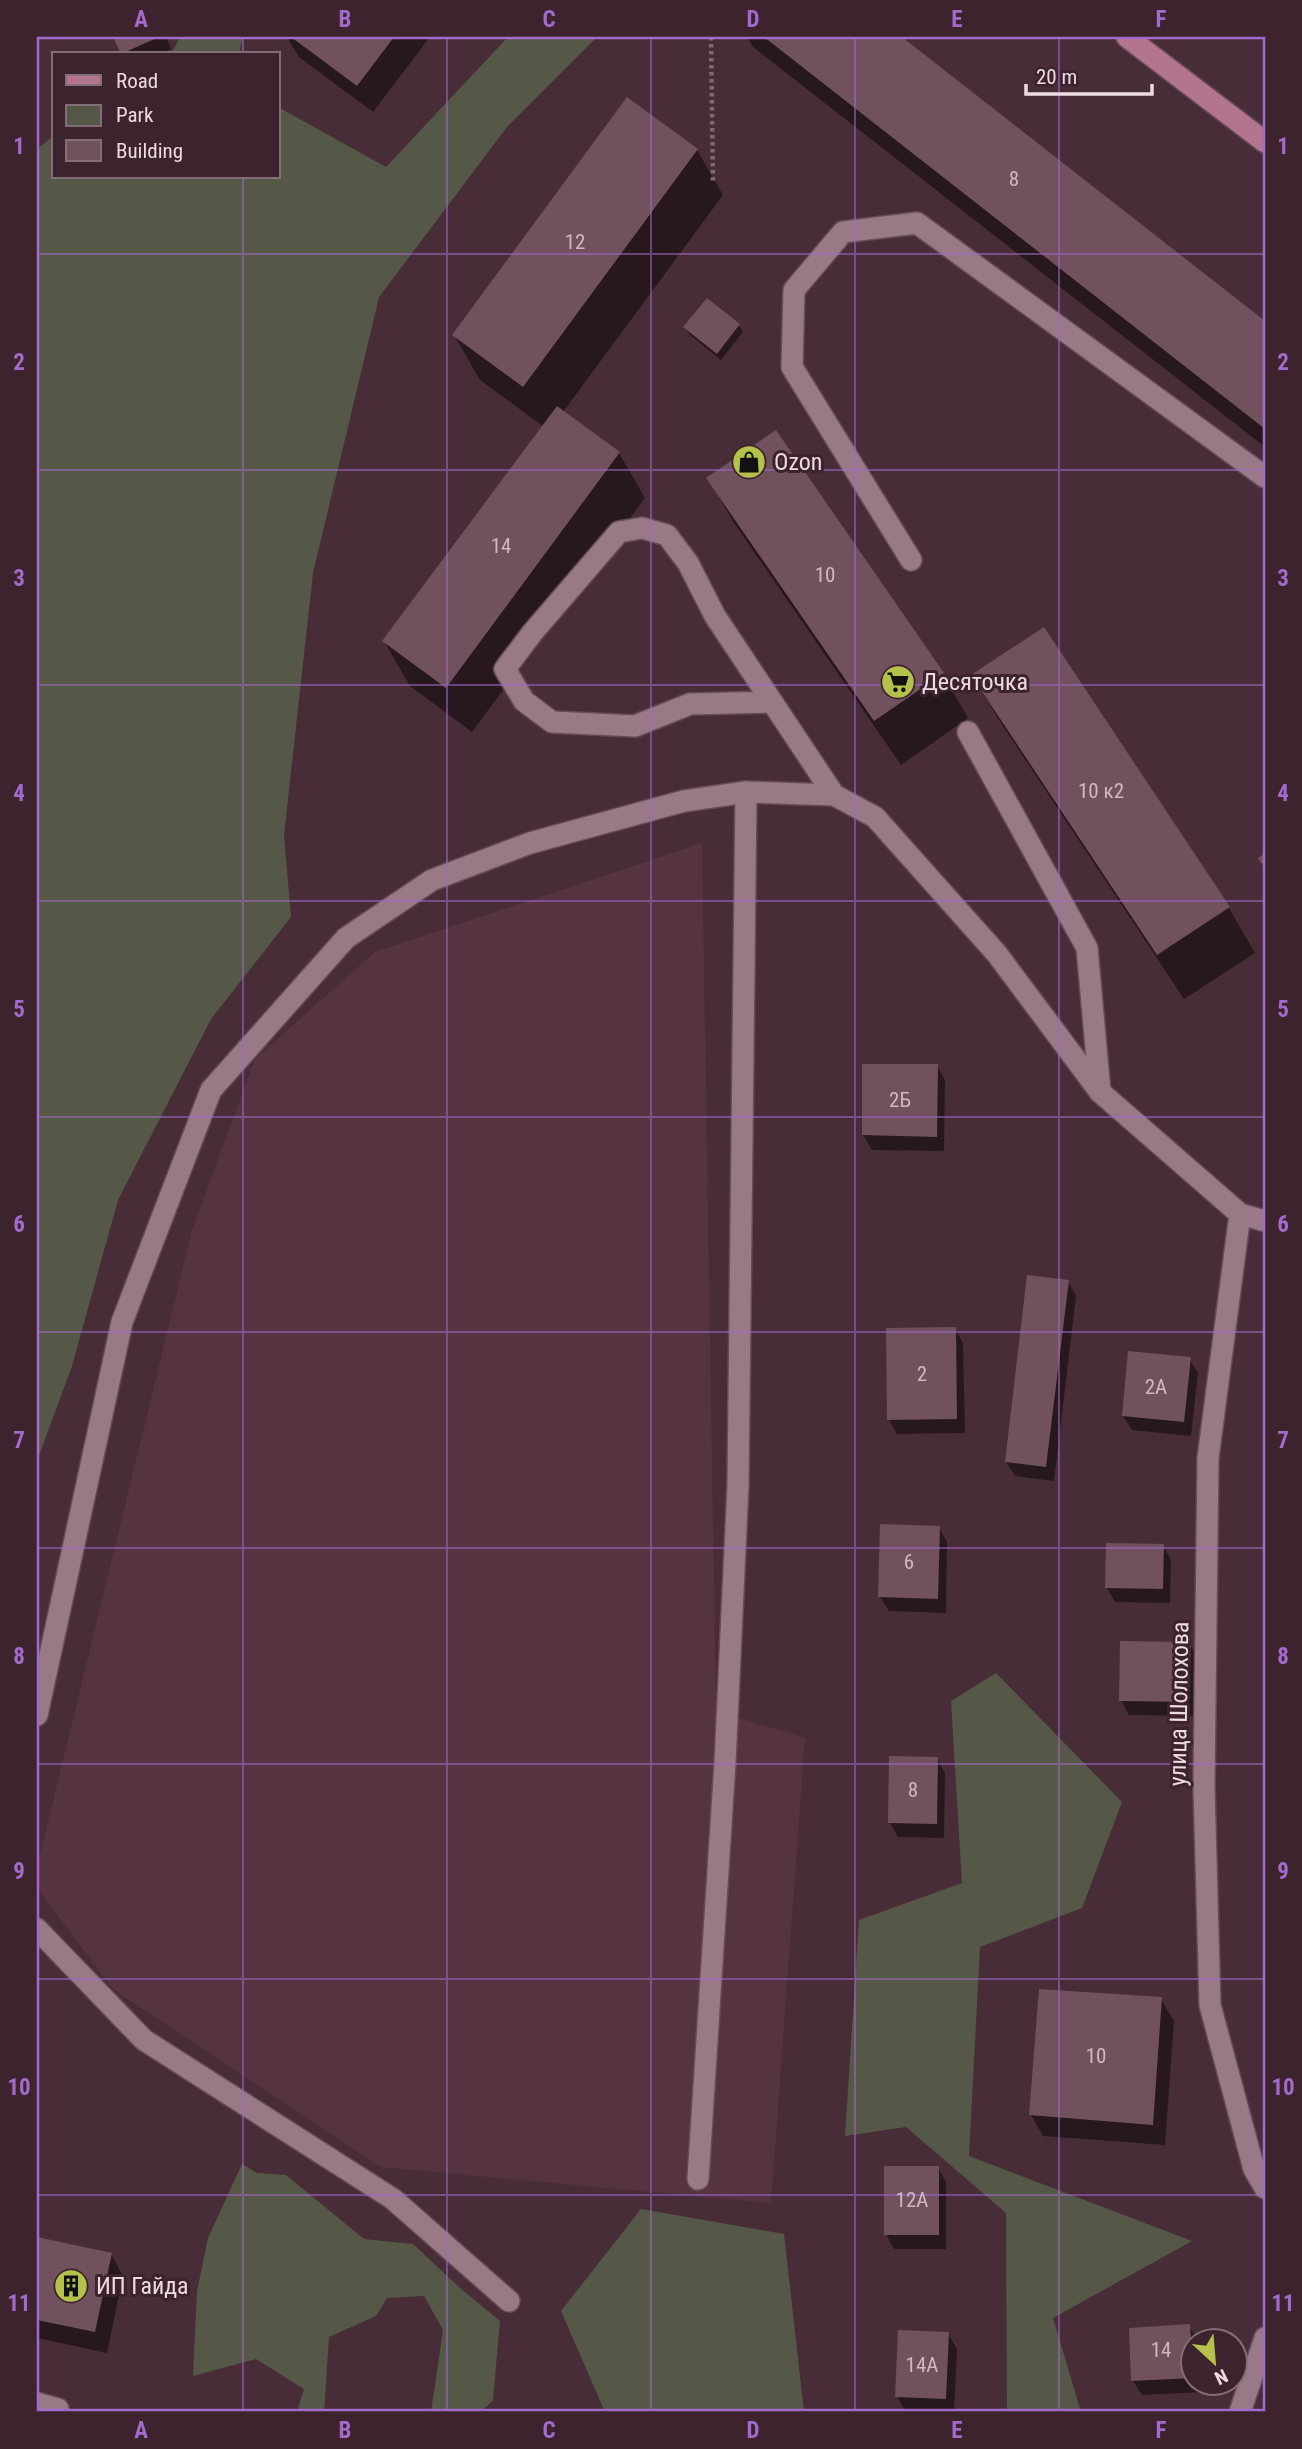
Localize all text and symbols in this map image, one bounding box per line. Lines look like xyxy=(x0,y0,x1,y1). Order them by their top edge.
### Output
text: A xyxy=(134,6,148,33)
text: B xyxy=(339,6,351,33)
text: C xyxy=(542,6,556,33)
text: D xyxy=(747,6,760,33)
text: E xyxy=(951,6,963,33)
text: F xyxy=(1156,6,1167,33)
legend xyxy=(52,52,280,178)
scale bar xyxy=(1026,52,1152,96)
text: 20 m xyxy=(1036,65,1077,89)
text: Road xyxy=(116,69,158,93)
text: Park xyxy=(116,103,154,127)
text: 1 xyxy=(13,133,25,160)
text: 1 xyxy=(1277,133,1289,160)
text: Building xyxy=(116,139,183,163)
house number: 8 xyxy=(1009,167,1019,191)
house number: 12 xyxy=(565,230,585,254)
text: 2 xyxy=(13,349,25,376)
text: 2 xyxy=(1277,349,1289,376)
shop icon: Ozon xyxy=(730,443,768,481)
place label: Ozon xyxy=(774,448,822,476)
house number: 14 xyxy=(491,534,511,558)
house number: 10 xyxy=(815,563,835,587)
text: 3 xyxy=(13,565,25,592)
text: 3 xyxy=(1277,565,1289,592)
supermarket icon: Десяточка xyxy=(879,663,917,701)
place label: Десяточка xyxy=(922,668,1028,696)
house number: 10 к2 xyxy=(1078,779,1124,803)
text: 4 xyxy=(13,780,25,807)
text: 4 xyxy=(1277,780,1289,807)
text: 5 xyxy=(13,996,25,1023)
text: 5 xyxy=(1277,996,1289,1023)
house number: 2Б xyxy=(889,1088,911,1112)
text: 6 xyxy=(13,1211,25,1238)
text: 6 xyxy=(1277,1211,1289,1238)
house number: 2 xyxy=(917,1362,927,1386)
house number: 2А xyxy=(1145,1375,1167,1399)
text: 7 xyxy=(13,1427,25,1454)
text: 7 xyxy=(1277,1427,1289,1454)
house number: 6 xyxy=(904,1550,914,1574)
street label: улица Шолохова xyxy=(1164,1621,1194,1787)
text: 8 xyxy=(13,1643,25,1670)
text: 8 xyxy=(1277,1643,1289,1670)
house number: 8 xyxy=(908,1778,918,1802)
text: 9 xyxy=(13,1858,25,1885)
text: 9 xyxy=(1277,1858,1289,1885)
house number: 10 xyxy=(1086,2044,1106,2068)
text: 10 xyxy=(7,2074,31,2101)
text: 10 xyxy=(1271,2074,1295,2101)
house number: 12А xyxy=(896,2188,928,2212)
building icon: ИП Гайда xyxy=(52,2267,90,2305)
place label: ИП Гайда xyxy=(96,2272,189,2300)
text: 11 xyxy=(7,2290,31,2317)
text: 11 xyxy=(1271,2290,1295,2317)
north arrow xyxy=(1180,2326,1250,2396)
house number: 14 xyxy=(1151,2338,1171,2362)
house number: 14А xyxy=(906,2353,938,2377)
text: N xyxy=(1211,2364,1232,2390)
text: A xyxy=(134,2417,148,2444)
text: B xyxy=(339,2417,351,2444)
text: C xyxy=(542,2417,556,2444)
text: D xyxy=(747,2417,760,2444)
text: E xyxy=(951,2417,963,2444)
text: F xyxy=(1156,2417,1167,2444)

